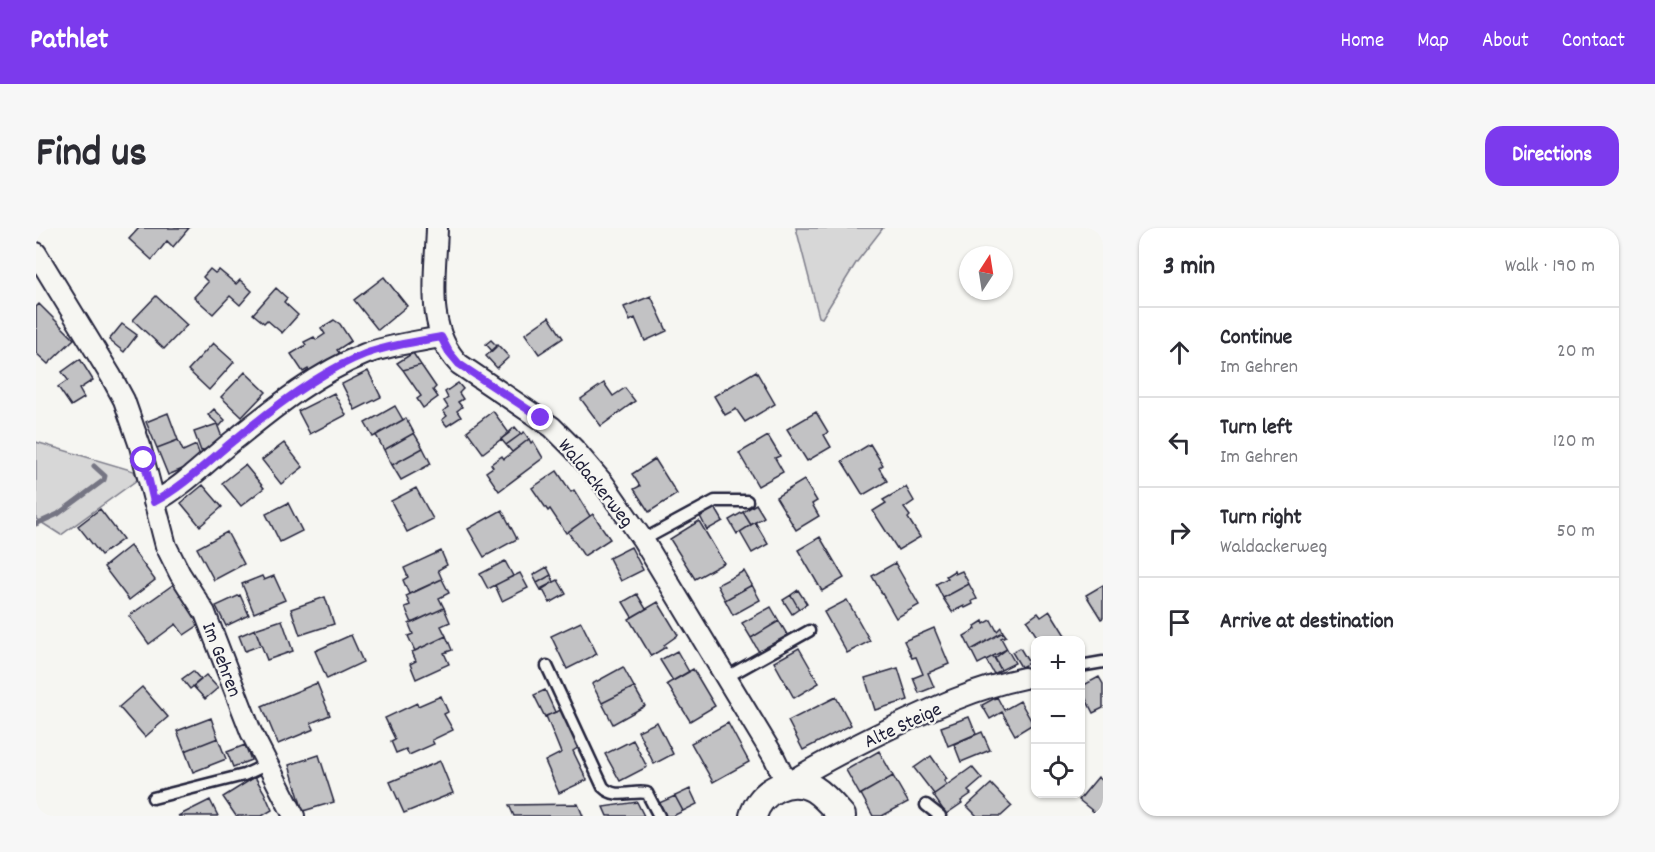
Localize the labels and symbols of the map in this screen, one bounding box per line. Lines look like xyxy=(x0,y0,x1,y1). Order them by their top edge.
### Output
north arrow xyxy=(959,246,1013,300)
route end xyxy=(527,404,553,430)
street label: Waldackerweg xyxy=(550,433,639,534)
route start xyxy=(130,446,156,472)
street label: Im Gehren xyxy=(193,619,247,702)
street label: Alte Steige xyxy=(860,696,947,757)

